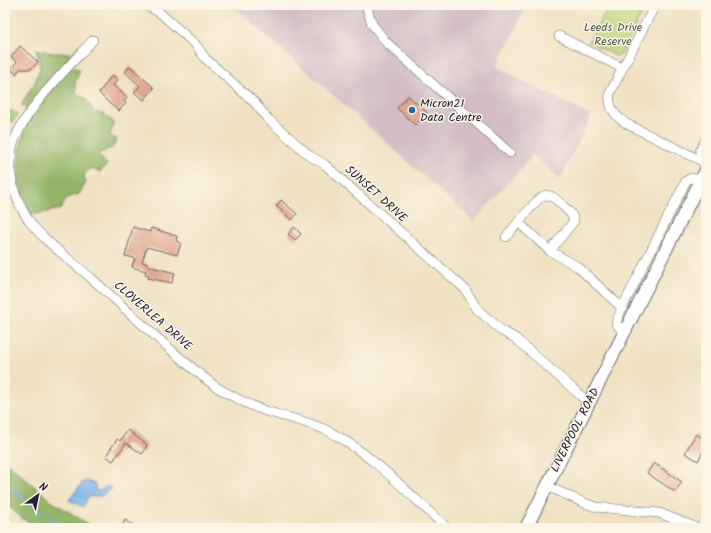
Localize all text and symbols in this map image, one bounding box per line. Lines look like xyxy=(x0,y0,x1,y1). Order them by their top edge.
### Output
park label: Leeds Drive Reserve xyxy=(584,18,643,51)
place label: Micron21 Data Centre xyxy=(420,94,482,127)
marker: Micron21 Data Centre xyxy=(407,105,417,115)
street label: SUNSET DRIVE xyxy=(341,161,412,228)
street label: CLOVERLEA DRIVE xyxy=(109,276,197,356)
street label: LIVERPOOL ROAD xyxy=(545,384,605,476)
north arrow xyxy=(18,475,58,515)
text: N xyxy=(35,478,51,497)

